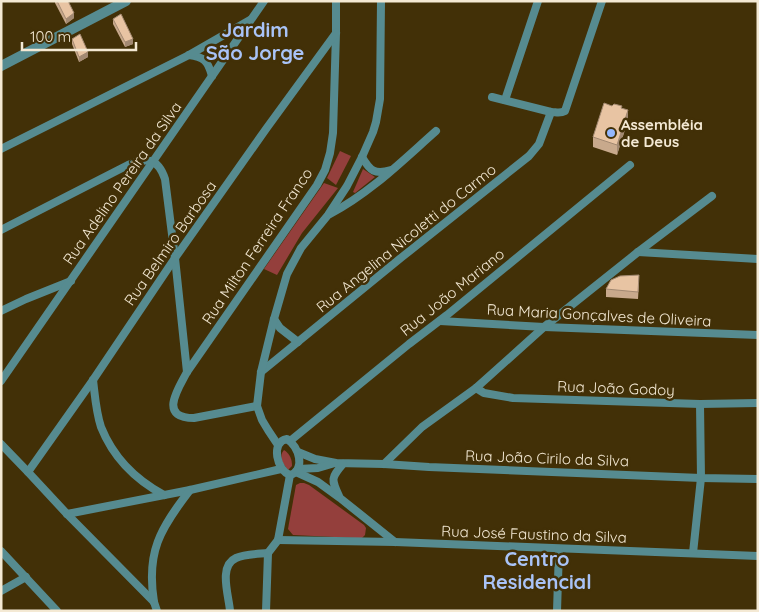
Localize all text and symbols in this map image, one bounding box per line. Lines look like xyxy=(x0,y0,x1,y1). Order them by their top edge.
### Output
district label: Jardim São Jorge xyxy=(206,17,304,65)
scale bar xyxy=(22,20,136,52)
text: 100 m xyxy=(30,27,71,46)
street label: Rua Adelino Pereira da Silva xyxy=(58,98,186,268)
place label: Assembléia de Deus xyxy=(621,115,703,151)
marker: Assembléia de Deus xyxy=(605,127,617,139)
street label: Rua Angelina Nicoletti do Carmo xyxy=(312,160,500,316)
street label: Rua Milton Ferreira Franco xyxy=(198,164,316,328)
street label: Rua Belmiro Barbosa xyxy=(120,177,220,309)
street label: Rua João Mariano xyxy=(396,244,508,340)
street label: Rua Maria Gonçalves de Oliveira xyxy=(486,300,712,330)
street label: Rua João Godoy xyxy=(557,376,675,400)
street label: Rua João Cirilo da Silva xyxy=(465,446,629,470)
street label: Rua José Faustino da Silva xyxy=(441,521,627,547)
district label: Centro Residencial xyxy=(482,546,592,594)

